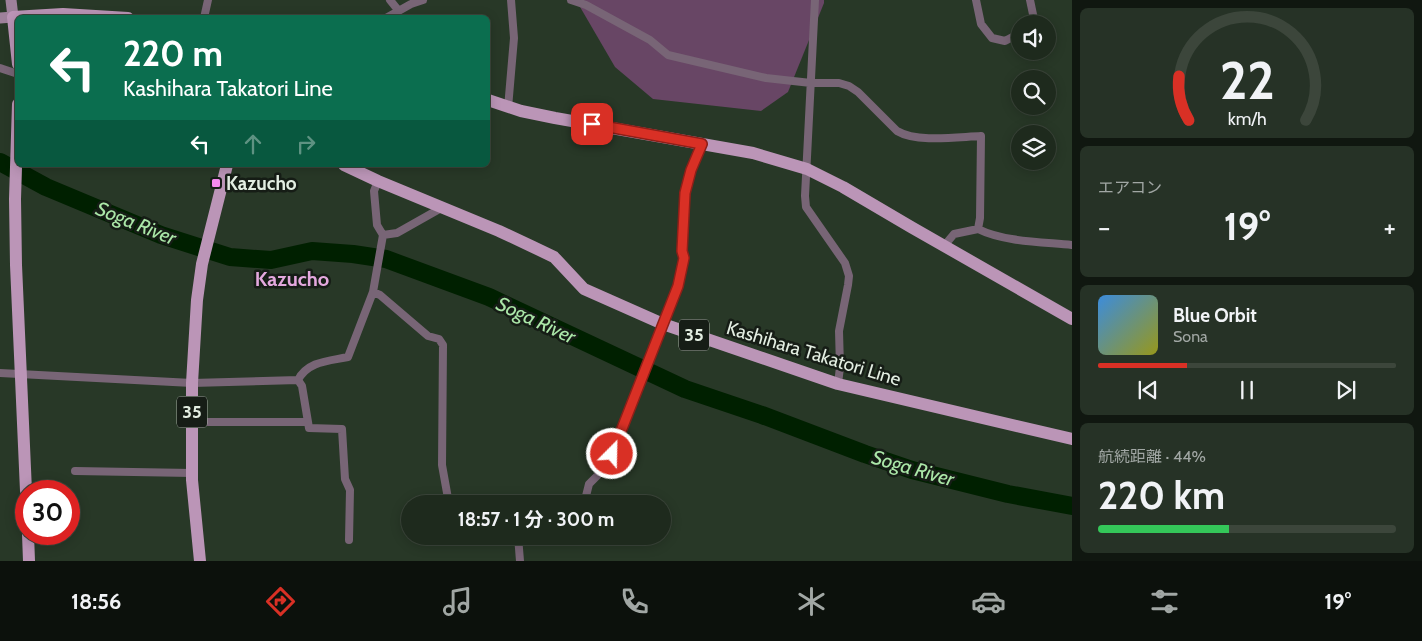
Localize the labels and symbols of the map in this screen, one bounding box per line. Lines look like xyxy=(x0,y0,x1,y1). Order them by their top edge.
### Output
pin xyxy=(571,103,613,145)
place label: Kazucho xyxy=(226,172,297,195)
marker: Kazucho xyxy=(210,177,222,189)
water label: Soga River xyxy=(92,196,180,250)
district label: Kazucho xyxy=(255,267,329,291)
water label: Soga River xyxy=(493,291,580,349)
street label: Kashihara Takatori Line xyxy=(724,316,904,391)
road number: 35 xyxy=(679,320,709,350)
road number: 35 xyxy=(177,397,207,428)
position arrow xyxy=(585,427,637,479)
water label: Soga River xyxy=(869,445,958,491)
speed limit sign: 30 xyxy=(15,480,80,545)

